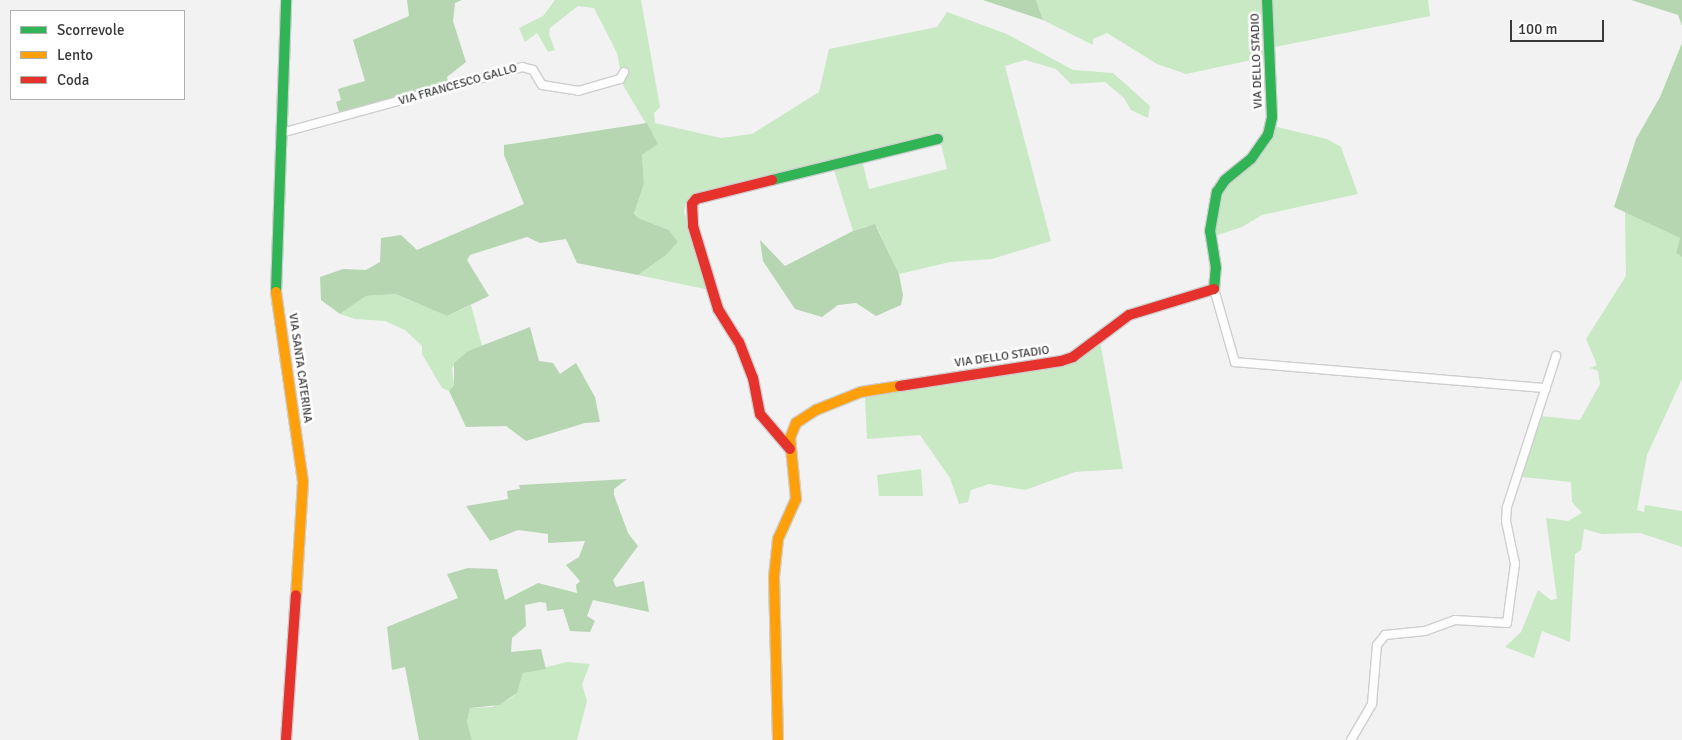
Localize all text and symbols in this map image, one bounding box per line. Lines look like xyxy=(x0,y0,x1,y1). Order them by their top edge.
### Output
legend xyxy=(10,10,185,100)
scale bar xyxy=(1512,10,1606,42)
street label: VIA DELLO STADIO xyxy=(1248,13,1266,109)
text: 100 m xyxy=(1518,20,1558,38)
text: Scorrevole xyxy=(57,21,124,39)
text: Lento xyxy=(57,46,93,64)
street label: VIA FRANCESCO GALLO xyxy=(397,61,519,109)
text: Coda xyxy=(57,71,89,89)
street label: VIA SANTA CATERINA xyxy=(285,312,315,424)
street label: VIA DELLO STADIO xyxy=(954,343,1050,371)

